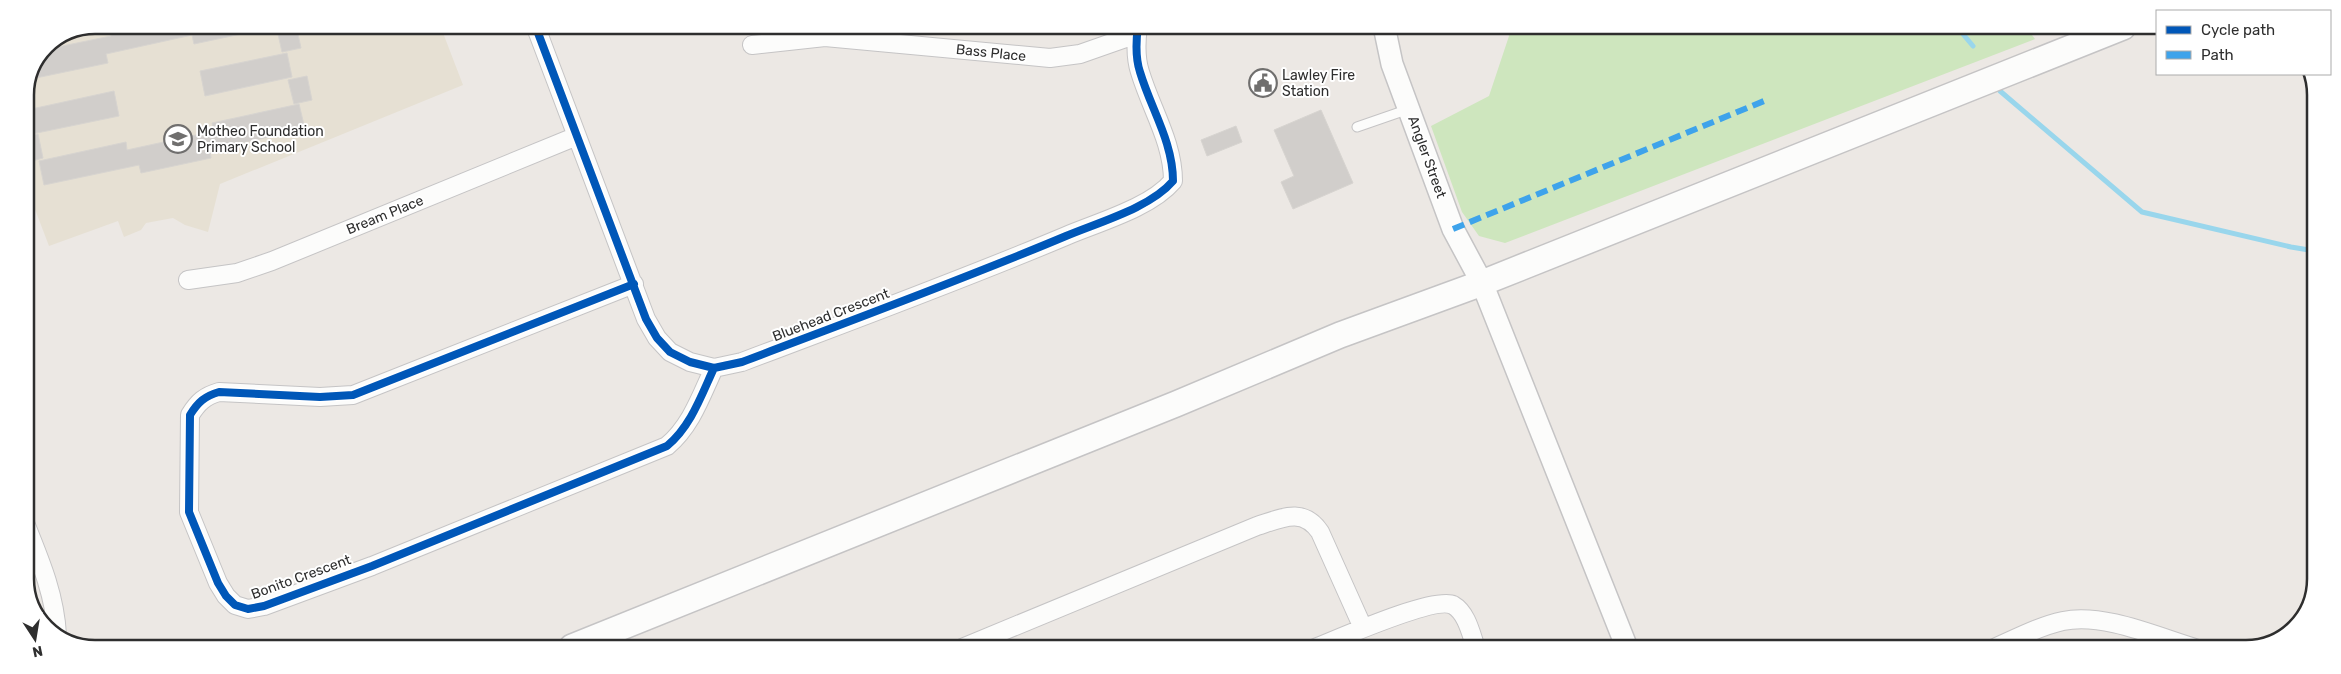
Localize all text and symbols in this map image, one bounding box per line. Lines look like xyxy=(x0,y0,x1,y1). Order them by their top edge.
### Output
legend xyxy=(2156,10,2331,75)
text: Cycle path xyxy=(2201,21,2275,39)
street label: Bass Place xyxy=(955,41,1027,65)
text: Path xyxy=(2201,46,2234,64)
place label: Lawley Fire Station xyxy=(1282,67,1355,100)
public building icon: Lawley Fire Station xyxy=(1248,68,1278,98)
street label: Angler Street xyxy=(1404,114,1450,201)
place label: Motheo Foundation Primary School xyxy=(197,123,324,156)
school or university icon: Motheo Foundation Primary School xyxy=(163,124,193,154)
street label: Bream Place xyxy=(344,192,426,238)
street label: Bluehead Crescent xyxy=(770,285,892,345)
street label: Bonito Crescent xyxy=(249,551,354,603)
north arrow xyxy=(10,614,60,664)
text: N xyxy=(31,642,44,661)

